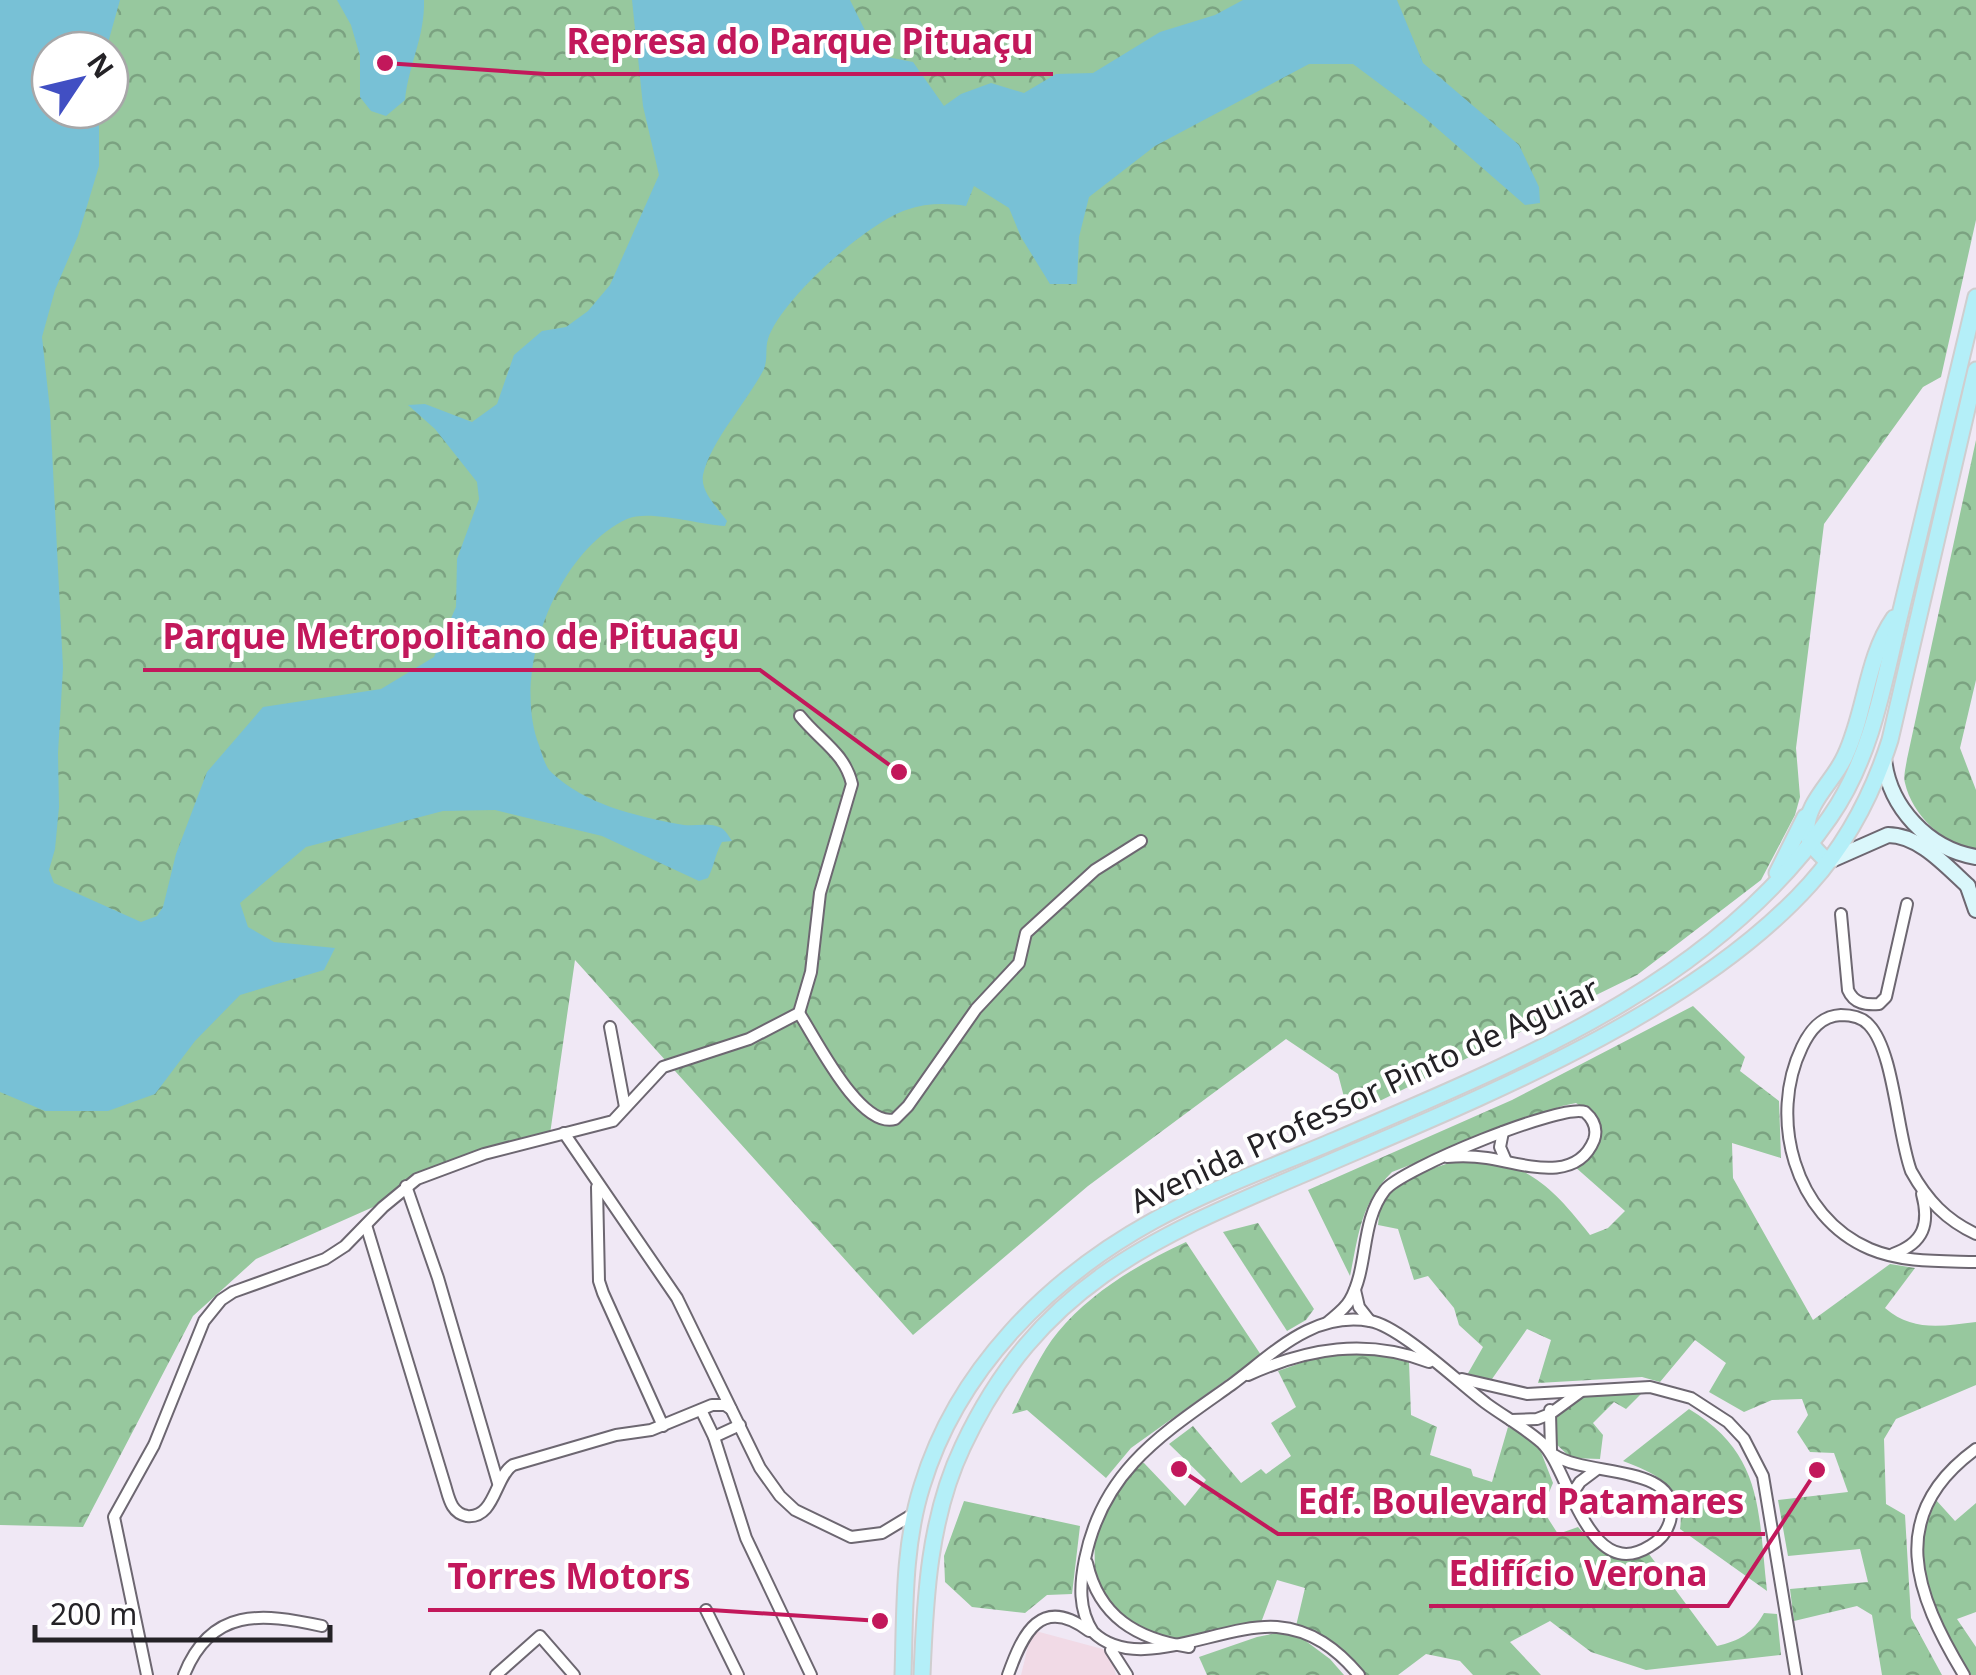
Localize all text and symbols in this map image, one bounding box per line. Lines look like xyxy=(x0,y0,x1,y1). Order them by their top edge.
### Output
callout: Represa do Parque Pituaçu xyxy=(546,9,1053,74)
text: Represa do Parque Pituaçu xyxy=(567,17,1033,64)
north arrow xyxy=(30,30,130,130)
text: N xyxy=(79,45,123,85)
callout: Parque Metropolitano de Pituaçu xyxy=(143,605,760,670)
text: Parque Metropolitano de Pituaçu xyxy=(162,612,740,659)
street label: Avenida Professor Pinto de Aguiar xyxy=(1123,966,1605,1222)
callout: Edf. Boulevard Patamares xyxy=(1278,1469,1765,1534)
text: Edf. Boulevard Patamares xyxy=(1298,1477,1744,1524)
callout: Edifício Verona xyxy=(1429,1541,1728,1606)
callout: Torres Motors xyxy=(428,1545,711,1610)
text: Edifício Verona xyxy=(1448,1549,1708,1596)
text: Torres Motors xyxy=(448,1552,690,1599)
scale bar xyxy=(35,1580,330,1642)
text: 200 m xyxy=(50,1593,137,1634)

